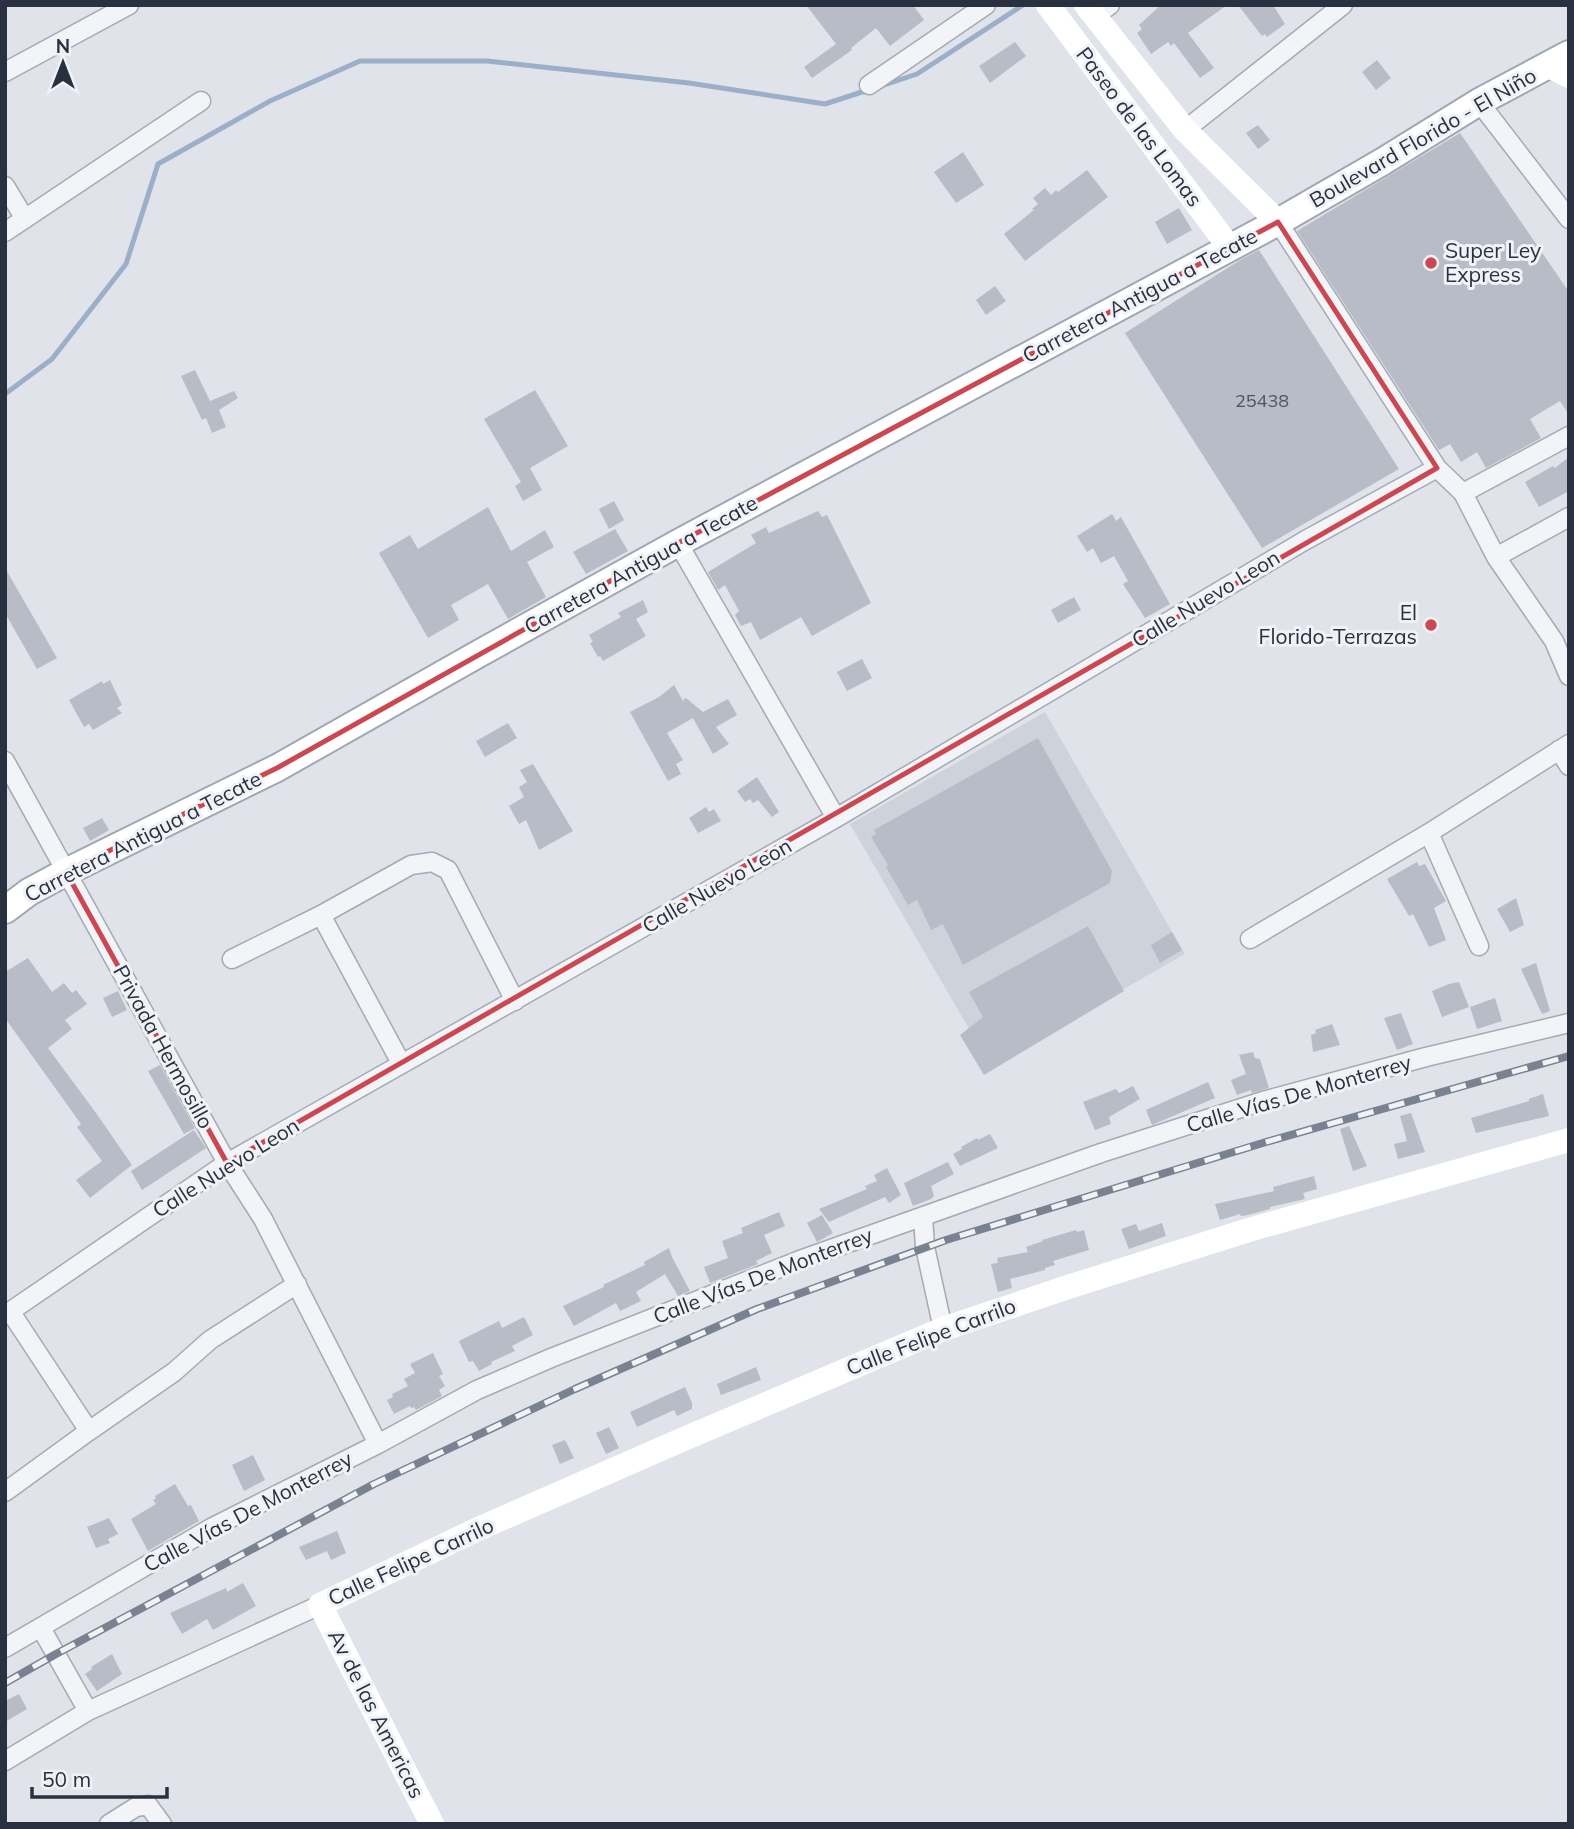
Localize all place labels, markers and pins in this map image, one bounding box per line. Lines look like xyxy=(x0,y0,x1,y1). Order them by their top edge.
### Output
place label: Super Ley Express xyxy=(1445,237,1541,287)
marker: Super Ley Express xyxy=(1423,255,1439,271)
place label: El Florido-Terrazas xyxy=(1259,599,1417,649)
marker: El Florido-Terrazas xyxy=(1423,617,1439,633)

